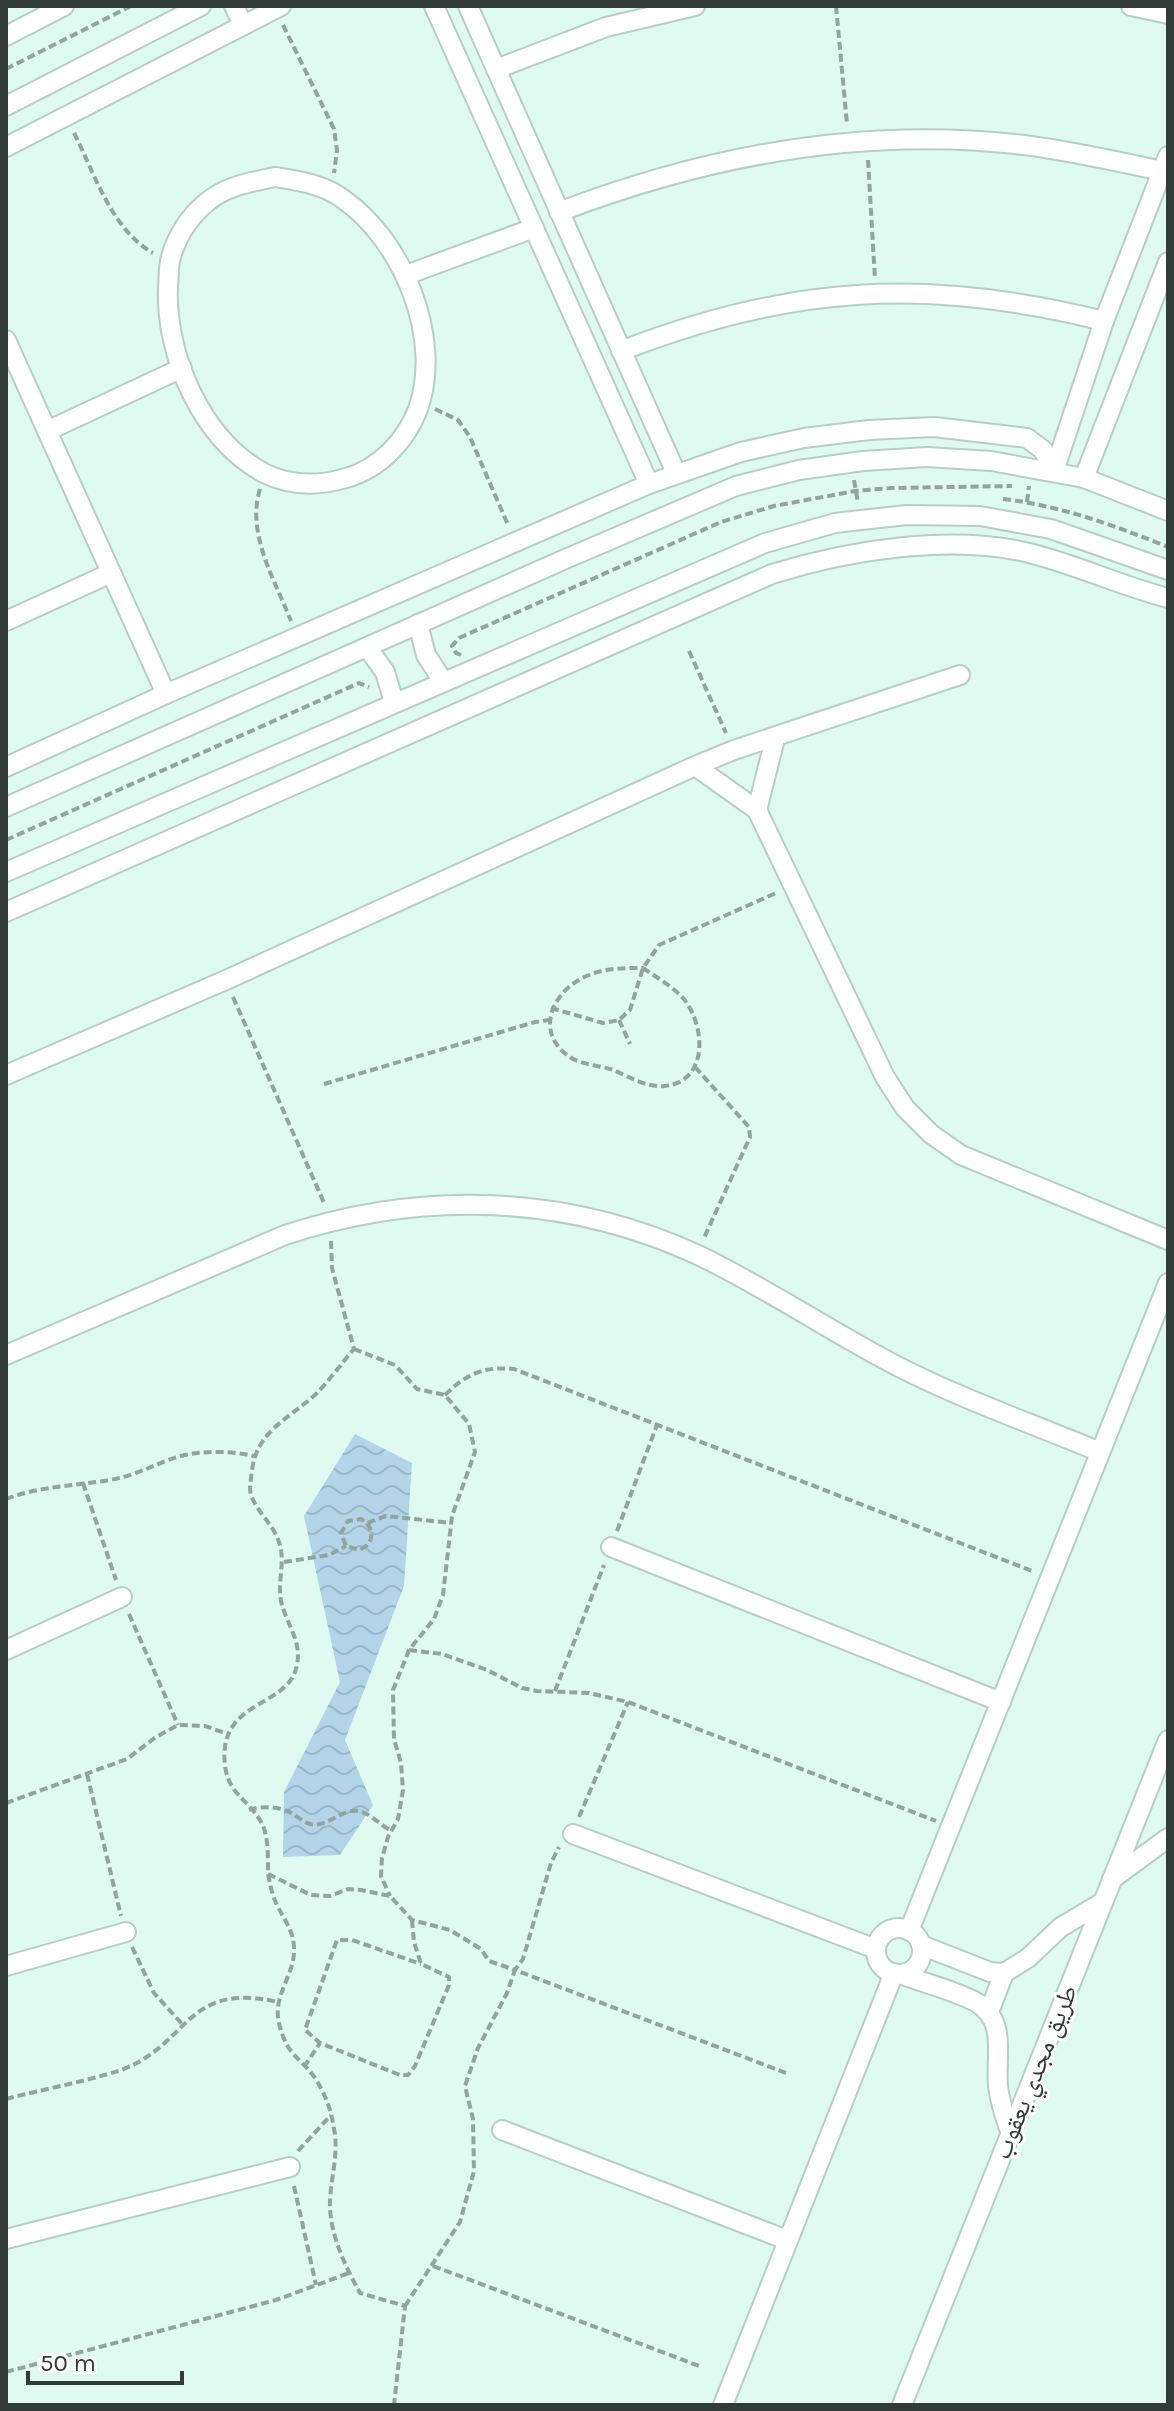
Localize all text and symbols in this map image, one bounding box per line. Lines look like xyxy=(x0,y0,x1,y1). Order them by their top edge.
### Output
street label: طريق مجدي يعقوب xyxy=(986,1980,1088,2165)
scale bar xyxy=(28,2335,182,2385)
text: 50 m xyxy=(40,2349,96,2377)

